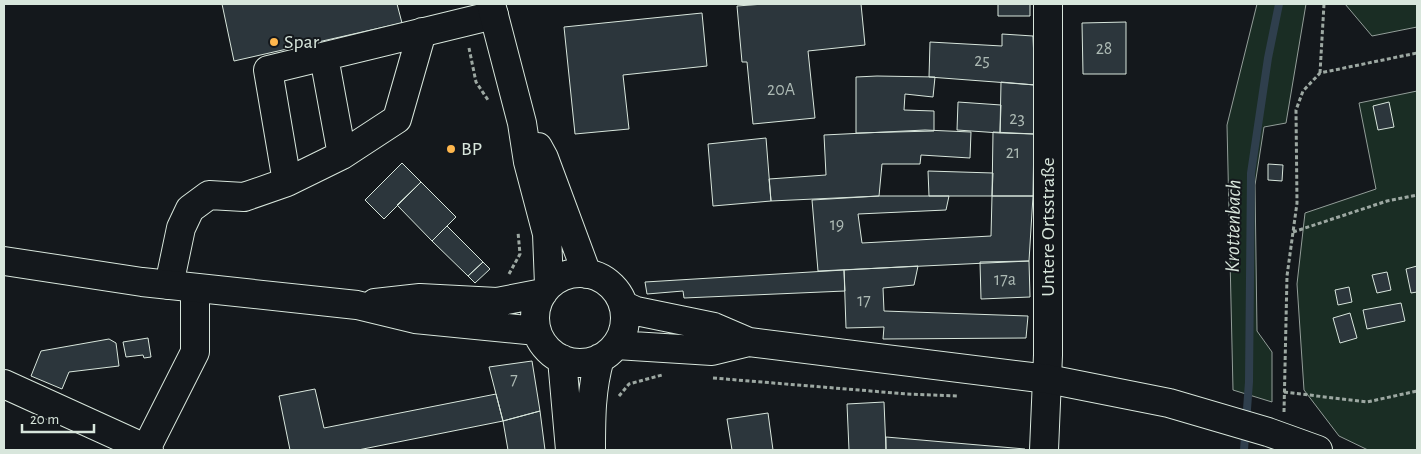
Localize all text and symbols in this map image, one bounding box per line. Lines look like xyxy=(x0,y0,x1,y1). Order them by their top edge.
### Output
place label: Spar xyxy=(284,32,320,52)
marker: Spar xyxy=(268,36,280,48)
house number: 28 xyxy=(1096,40,1112,58)
house number: 25 xyxy=(974,52,990,70)
house number: 20A xyxy=(767,81,796,99)
house number: 23 xyxy=(1009,110,1025,128)
place label: BP xyxy=(461,139,482,159)
marker: BP xyxy=(445,143,457,155)
house number: 21 xyxy=(1006,144,1020,162)
street label: Untere Ortsstraße xyxy=(1038,157,1058,297)
water label: Krottenbach xyxy=(1222,179,1244,273)
house number: 19 xyxy=(830,216,844,234)
house number: 17a xyxy=(994,271,1016,289)
house number: 17 xyxy=(857,292,871,310)
house number: 7 xyxy=(510,371,518,389)
scale bar xyxy=(22,402,95,434)
text: 20 m xyxy=(30,412,59,427)

